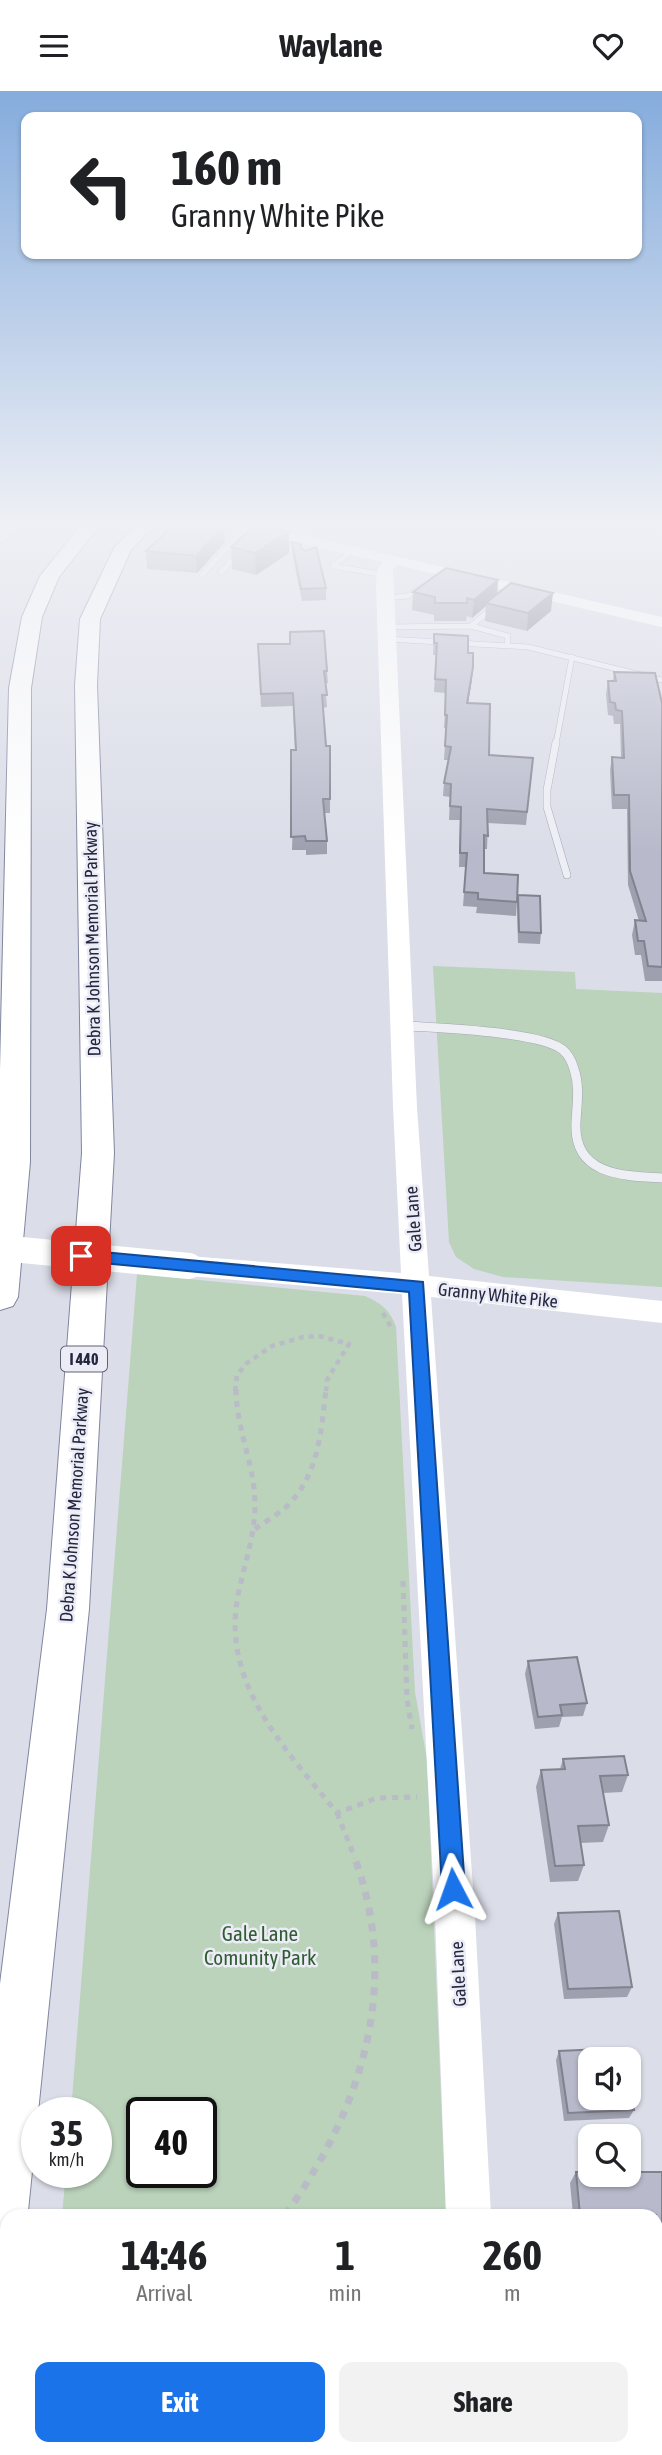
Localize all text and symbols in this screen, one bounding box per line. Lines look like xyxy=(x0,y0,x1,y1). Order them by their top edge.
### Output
icon: menu xyxy=(35,27,73,65)
text: Waylane xyxy=(279,27,383,64)
icon: heart xyxy=(589,27,627,65)
text: 160 m xyxy=(171,139,282,195)
icon: left xyxy=(56,140,147,231)
text: Granny White Pike xyxy=(171,197,385,234)
street label: Debra K Johnson Memorial Parkway xyxy=(79,821,105,1057)
street label: Gale Lane xyxy=(400,1186,426,1252)
pin xyxy=(51,1226,111,1286)
icon: arrive xyxy=(62,1237,100,1275)
street label: Granny White Pike xyxy=(437,1278,559,1312)
road number: I 440 xyxy=(61,1347,107,1371)
street label: Debra K Johnson Memorial Parkway xyxy=(55,1387,93,1623)
position arrow xyxy=(416,1852,490,1926)
park label: Gale Lane Comunity Park xyxy=(204,1921,316,1969)
street label: Gale Lane xyxy=(446,1941,470,2007)
map controls xyxy=(578,2047,641,2187)
button: sound xyxy=(578,2047,641,2110)
speed limit sign: 40 xyxy=(126,2097,217,2188)
text: 35 xyxy=(50,2113,83,2153)
button: search xyxy=(578,2124,641,2187)
text: km/h xyxy=(49,2149,84,2170)
text: 14:46 xyxy=(121,2231,208,2279)
text: 1 xyxy=(335,2231,355,2279)
text: 260 xyxy=(483,2231,542,2279)
text: Arrival xyxy=(136,2280,192,2306)
text: min xyxy=(329,2280,362,2306)
text: m xyxy=(504,2280,521,2306)
button: Exit xyxy=(35,2362,325,2442)
button: Share xyxy=(339,2362,628,2442)

